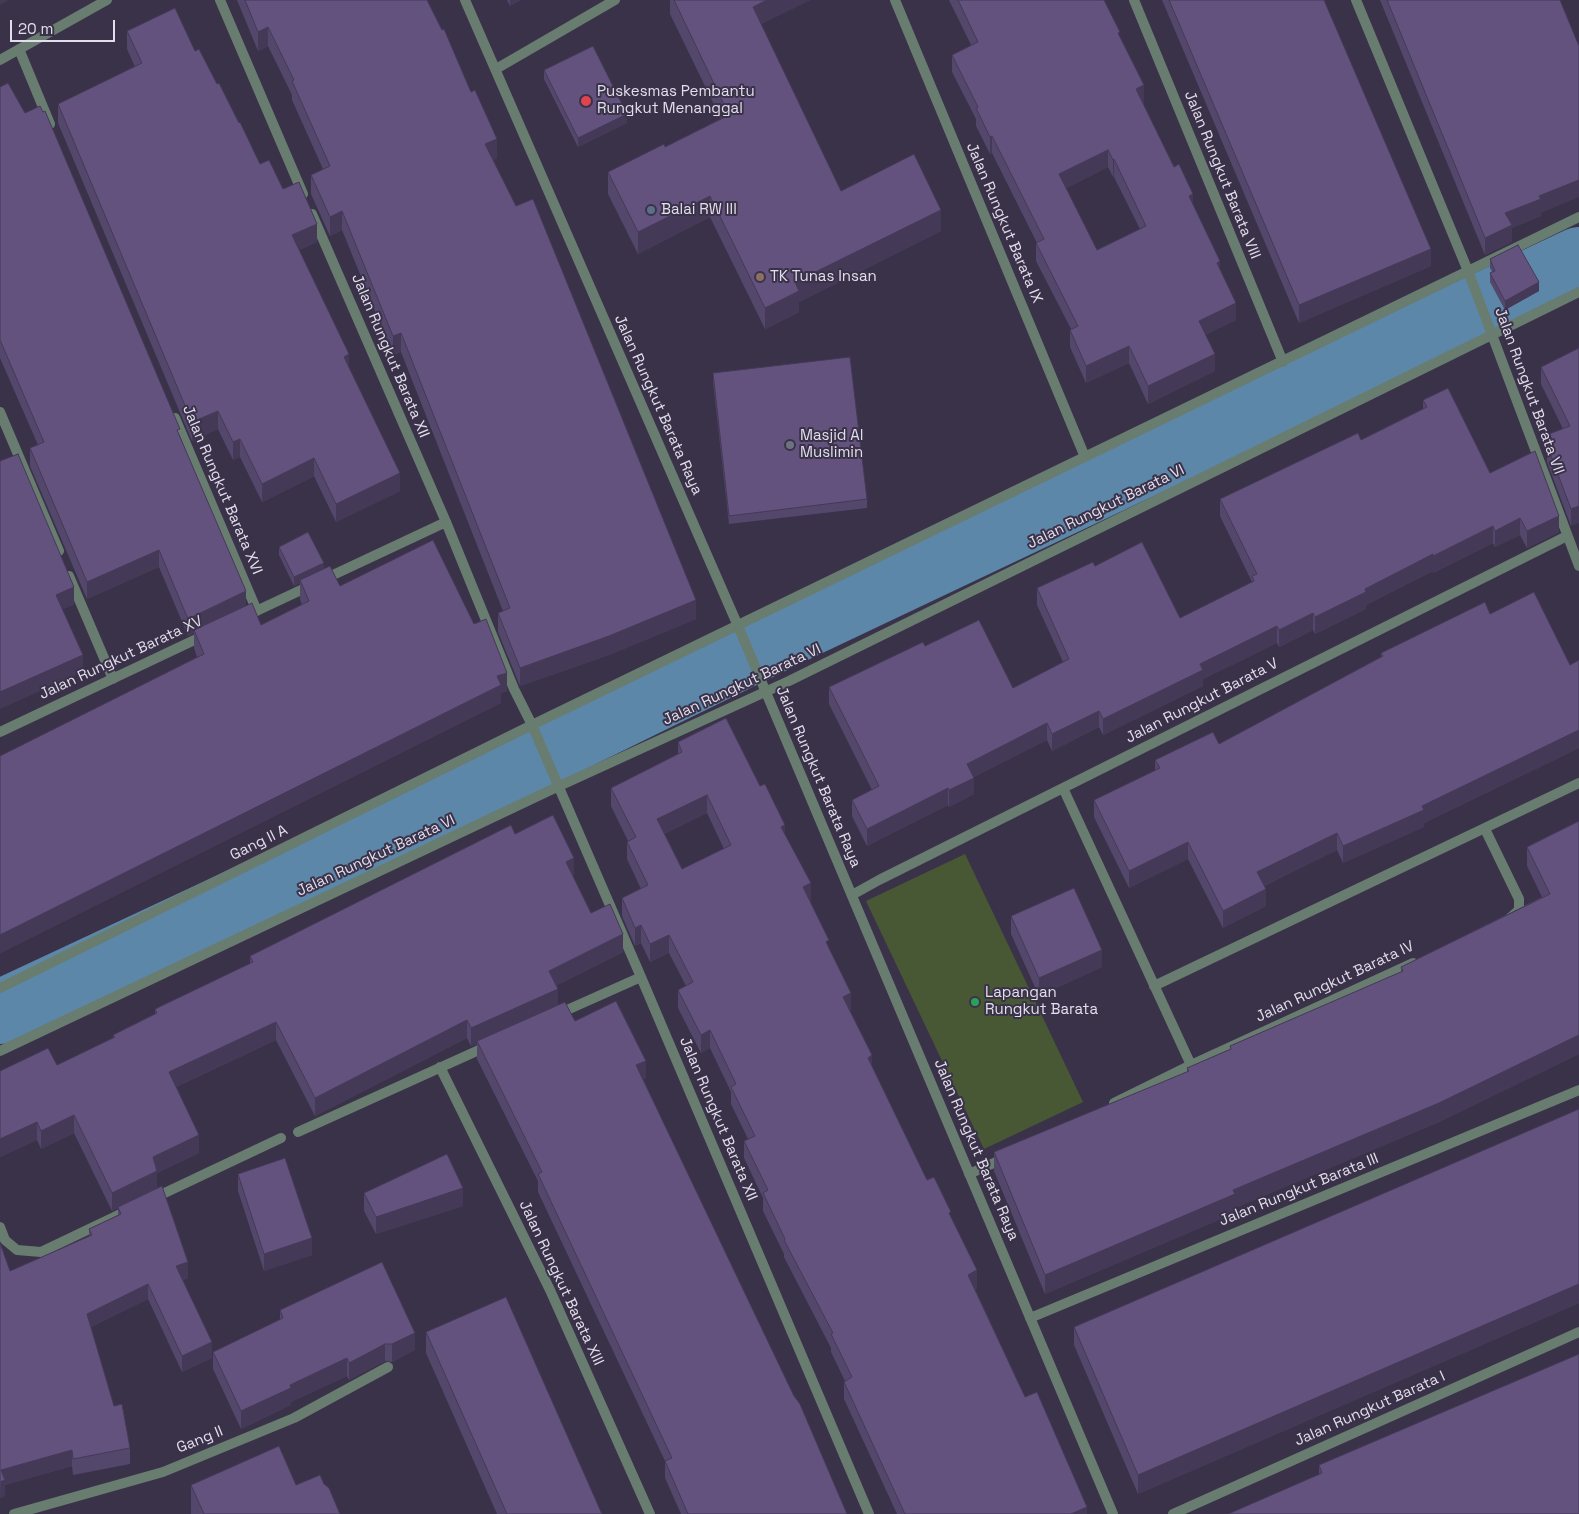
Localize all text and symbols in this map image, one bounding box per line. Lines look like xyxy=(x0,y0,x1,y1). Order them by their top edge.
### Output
scale bar xyxy=(12,10,118,42)
text: 20 m xyxy=(18,19,53,38)
place label: Puskesmas Pembantu Rungkut Menanggal xyxy=(597,83,755,118)
street label: Jalan Rungkut Barata VIII xyxy=(1180,88,1264,262)
marker: Puskesmas Pembantu Rungkut Menanggal xyxy=(579,94,593,108)
street label: Jalan Rungkut Barata IX xyxy=(962,140,1046,306)
place label: Balai RW III xyxy=(661,201,737,219)
marker: Balai RW III xyxy=(645,204,657,216)
place label: TK Tunas Insan xyxy=(770,268,877,286)
street label: Jalan Rungkut Barata XII xyxy=(347,271,433,441)
marker: TK Tunas Insan xyxy=(754,271,766,283)
street label: Jalan Rungkut Barata VII xyxy=(1490,305,1568,477)
street label: Jalan Rungkut Barata Raya xyxy=(610,312,706,498)
street label: Jalan Rungkut Barata XVI xyxy=(178,403,266,577)
place label: Masjid Al Muslimin xyxy=(800,427,863,462)
marker: Masjid Al Muslimin xyxy=(784,439,796,451)
street label: Jalan Rungkut Barata VI xyxy=(1025,461,1187,553)
street label: Jalan Rungkut Barata XV xyxy=(36,612,206,704)
street label: Jalan Rungkut Barata VI xyxy=(660,640,824,730)
street label: Jalan Rungkut Barata V xyxy=(1123,655,1281,747)
street label: Jalan Rungkut Barata Raya xyxy=(772,684,864,870)
street label: Jalan Rungkut Barata VI xyxy=(294,811,458,901)
street label: Gang II A xyxy=(227,821,291,865)
street label: Jalan Rungkut Barata IV xyxy=(1253,937,1417,1027)
place label: Lapangan Rungkut Barata xyxy=(985,984,1098,1019)
marker: Lapangan Rungkut Barata xyxy=(969,996,981,1008)
street label: Jalan Rungkut Barata XII xyxy=(675,1034,761,1204)
street label: Jalan Rungkut Barata Raya xyxy=(930,1057,1022,1243)
street label: Jalan Rungkut Barata III xyxy=(1217,1150,1381,1230)
street label: Jalan Rungkut Barata XIII xyxy=(515,1198,607,1368)
street label: Jalan Rungkut Barata I xyxy=(1292,1368,1448,1450)
street label: Gang II xyxy=(174,1423,226,1457)

